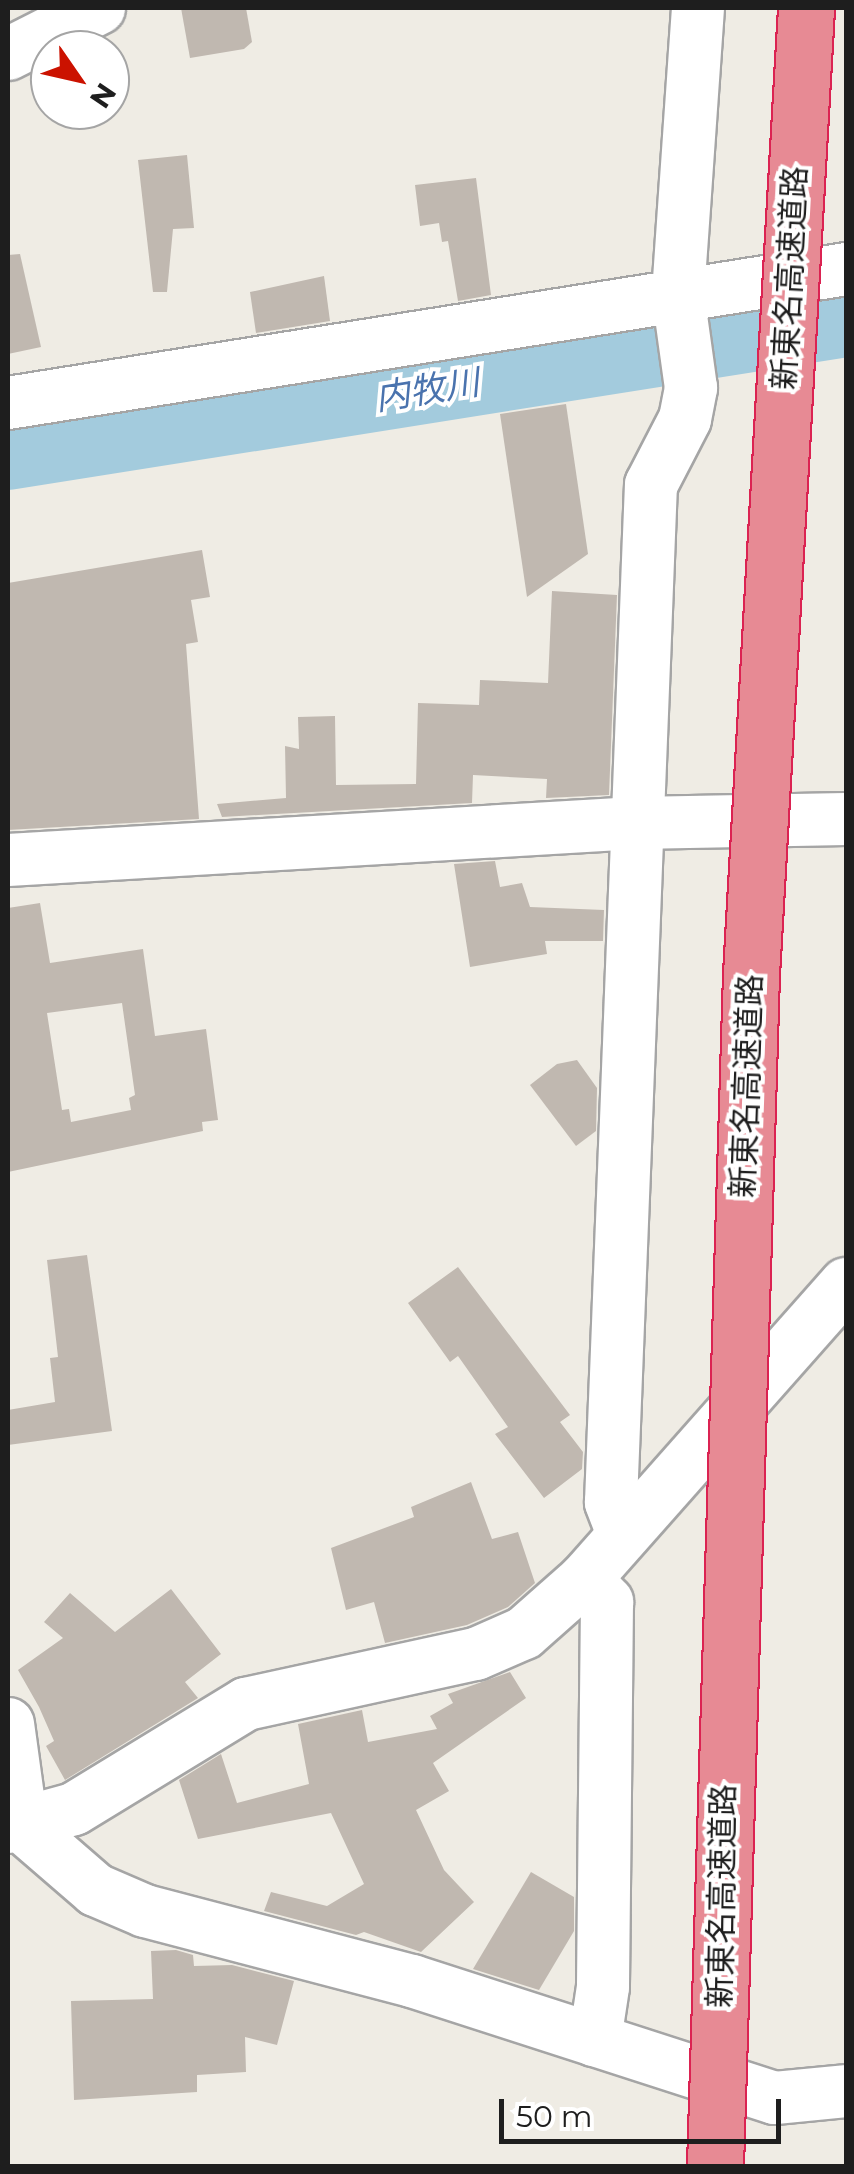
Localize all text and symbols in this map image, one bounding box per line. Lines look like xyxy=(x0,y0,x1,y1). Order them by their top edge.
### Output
north arrow xyxy=(30,30,130,130)
text: N xyxy=(83,77,124,115)
street label: 新東名高速道路 xyxy=(765,165,815,391)
water label: 内牧川 xyxy=(372,361,482,419)
street label: 新東名高速道路 xyxy=(724,973,770,1199)
street label: 新東名高速道路 xyxy=(701,1784,743,2008)
scale bar xyxy=(504,2079,786,2141)
text: 50 m xyxy=(516,2098,593,2135)

